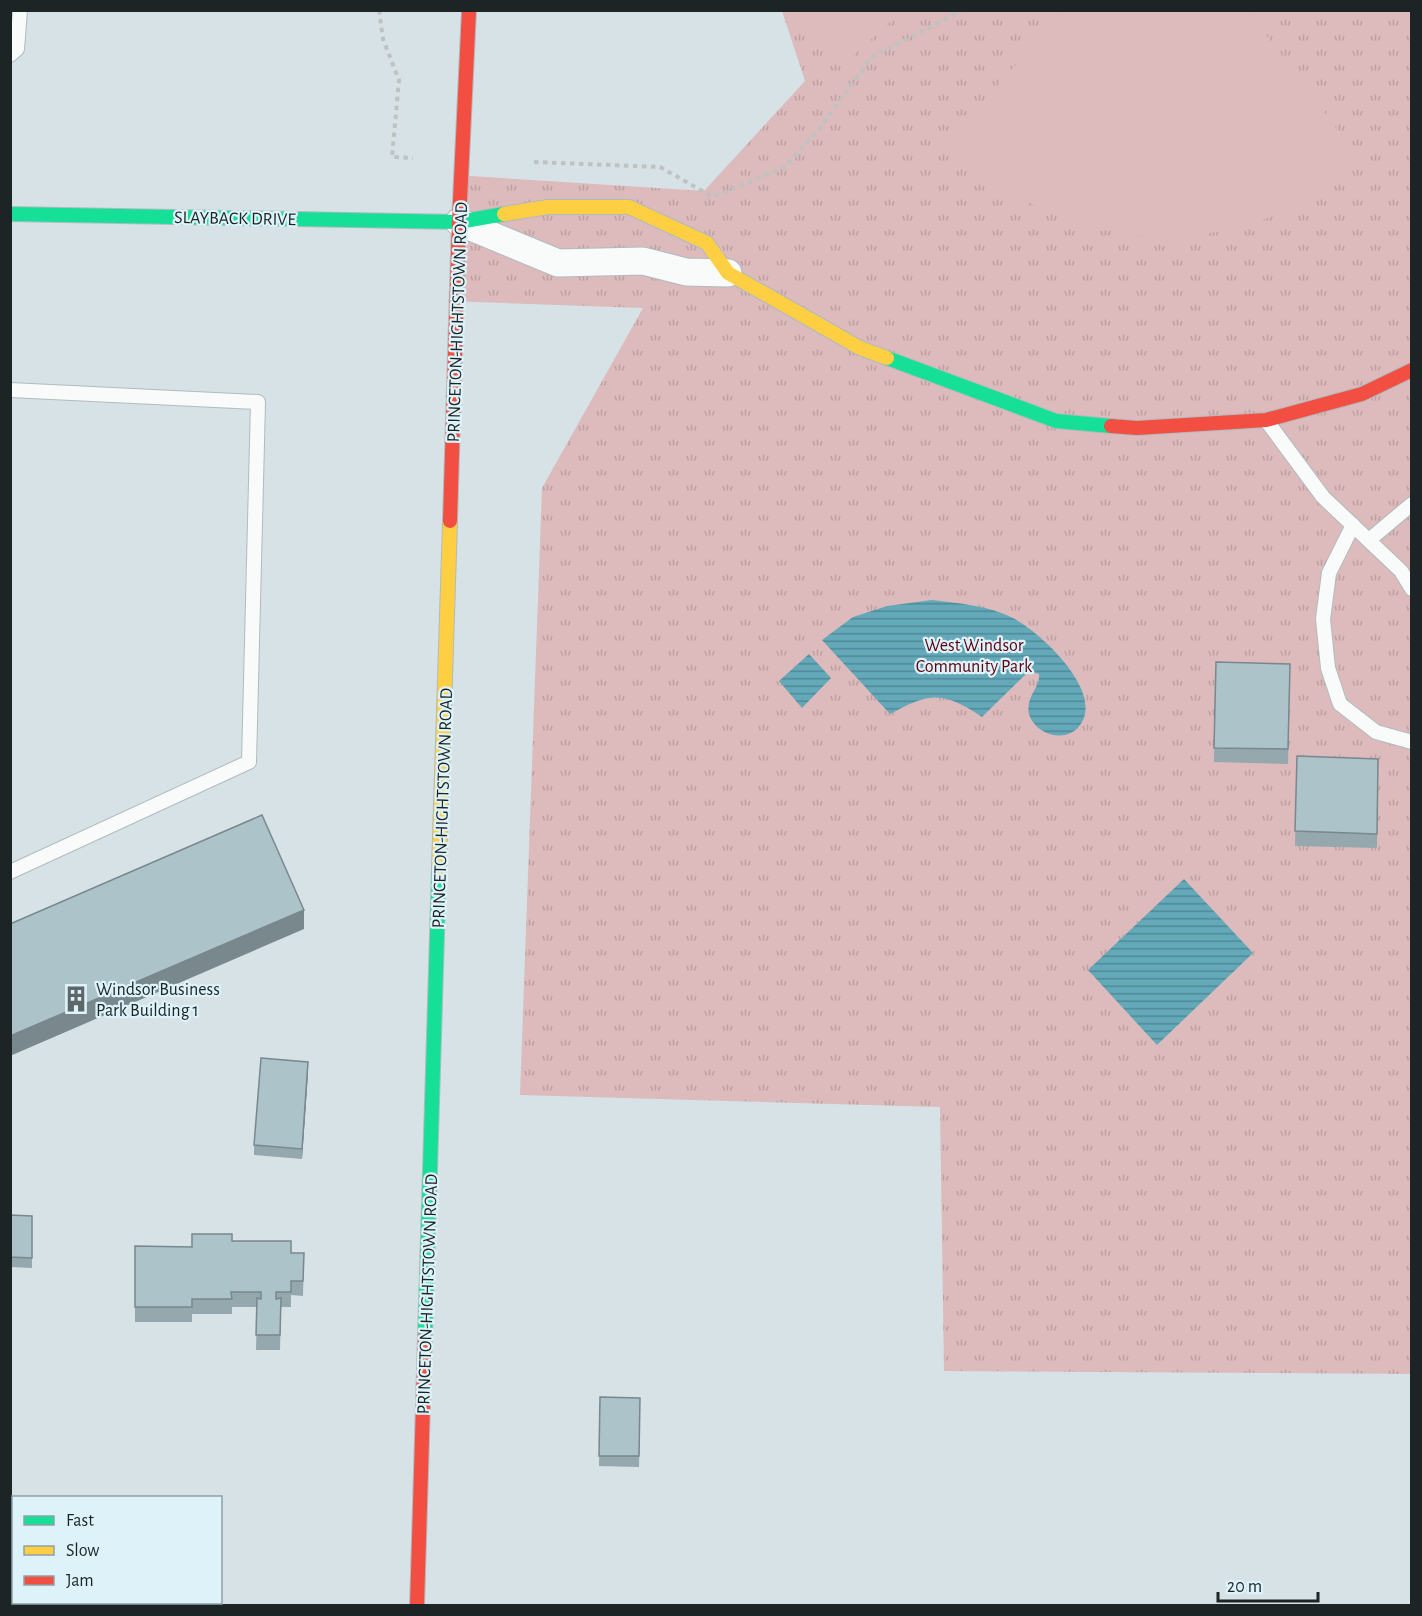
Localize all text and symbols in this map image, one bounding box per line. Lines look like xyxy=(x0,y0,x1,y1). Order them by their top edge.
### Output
street label: PRINCETON-HIGHTSTOWN ROAD xyxy=(445,202,471,443)
street label: SLAYBACK DRIVE xyxy=(174,209,296,229)
park label: West Windsor Community Park xyxy=(916,637,1033,676)
street label: PRINCETON-HIGHTSTOWN ROAD xyxy=(430,688,456,929)
place label: Windsor Business Park Building 1 xyxy=(96,981,220,1020)
building icon: Windsor Business Park Building 1 xyxy=(61,984,91,1014)
street label: PRINCETON-HIGHTSTOWN ROAD xyxy=(415,1174,441,1415)
legend xyxy=(12,1496,222,1604)
text: Fast xyxy=(66,1512,94,1530)
text: Slow xyxy=(66,1542,99,1560)
scale bar xyxy=(1218,1565,1318,1603)
text: Jam xyxy=(66,1572,94,1590)
text: 20 m xyxy=(1227,1578,1262,1596)

